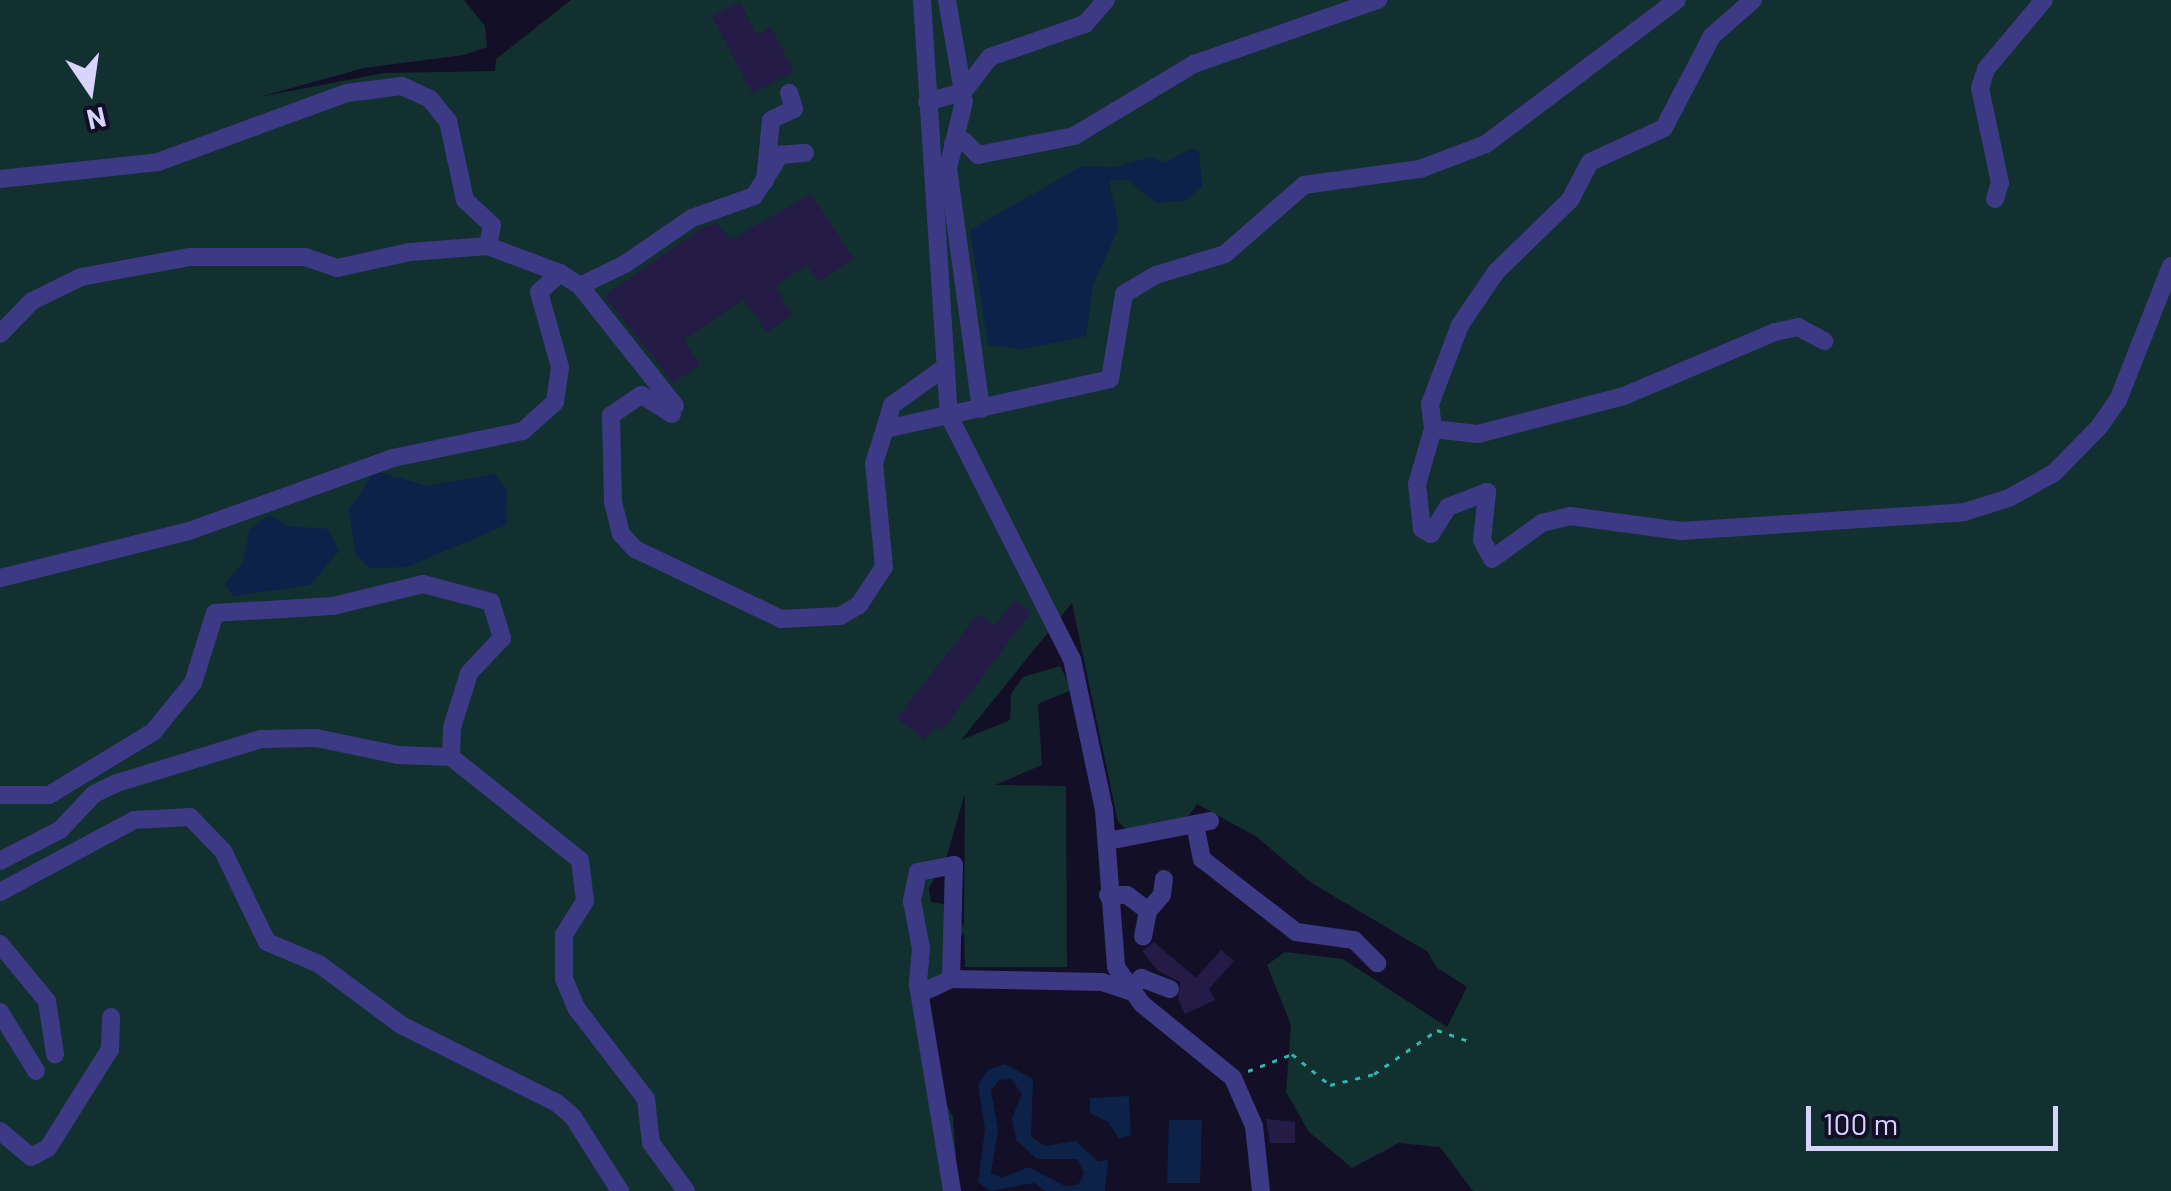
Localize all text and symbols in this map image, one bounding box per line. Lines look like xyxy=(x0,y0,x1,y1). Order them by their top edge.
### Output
north arrow xyxy=(40,40,140,140)
text: N xyxy=(84,101,110,138)
scale bar xyxy=(1811,1086,2064,1148)
text: 100 m xyxy=(1823,1105,1898,1141)

